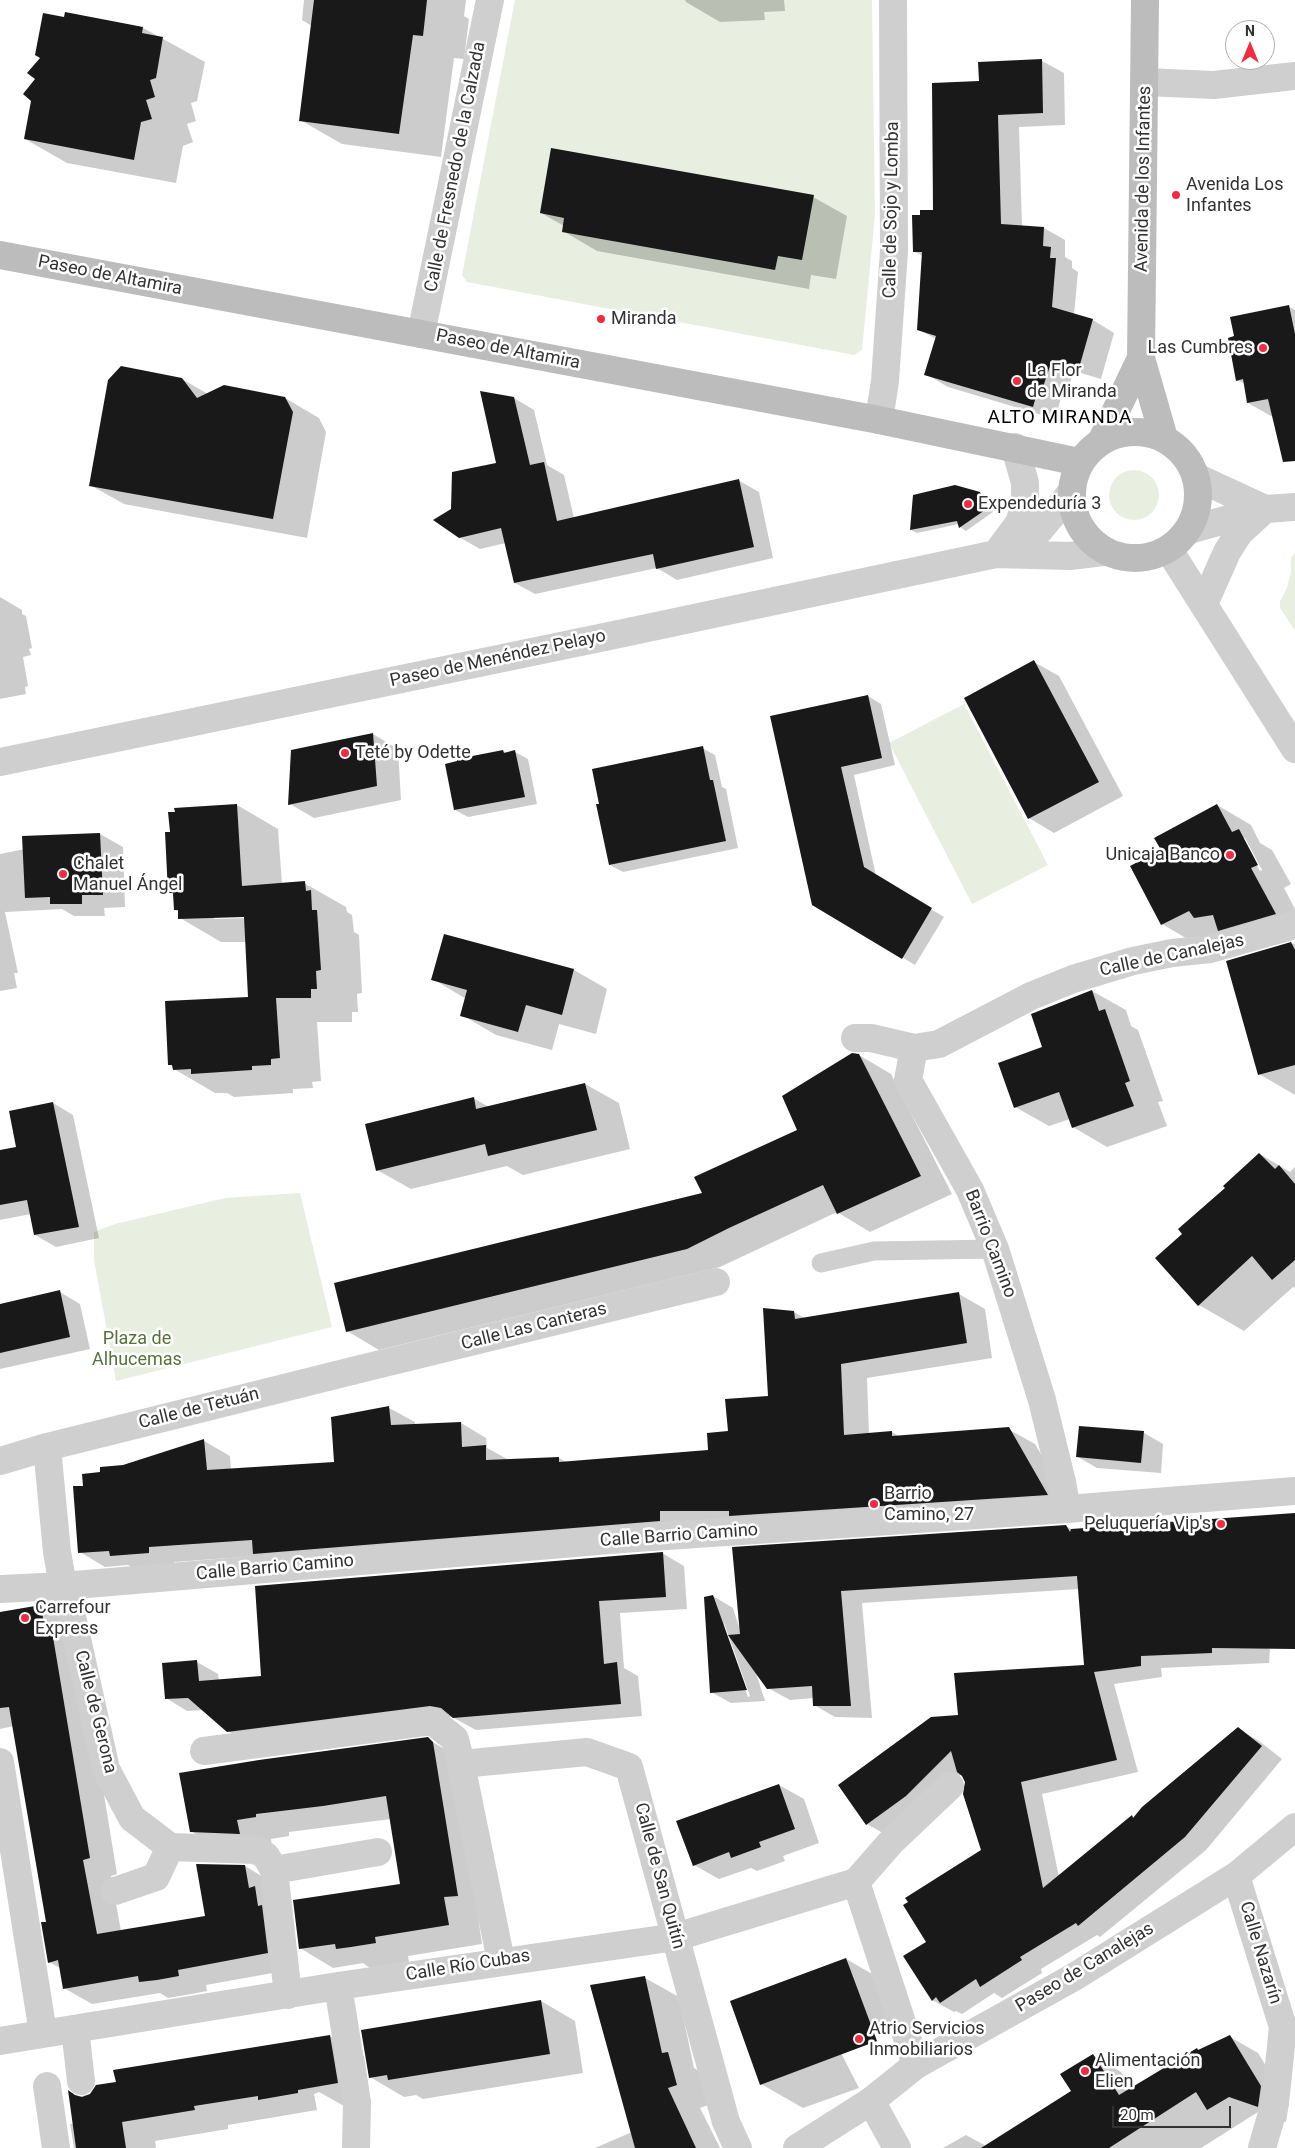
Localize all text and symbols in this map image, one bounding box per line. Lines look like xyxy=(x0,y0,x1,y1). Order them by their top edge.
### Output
north arrow xyxy=(1225,20,1275,70)
text: N xyxy=(1245,23,1255,39)
street label: Calle de Fresnedo de la Calzada xyxy=(421,40,491,294)
street label: Avenida de los Infantes xyxy=(1132,86,1156,272)
street label: Calle de Sojo y Lomba xyxy=(880,121,904,299)
place label: Avenida Los Infantes xyxy=(1186,174,1283,216)
marker: Avenida Los Infantes xyxy=(1170,189,1182,201)
street label: Paseo de Altamira xyxy=(36,251,184,301)
place label: Miranda xyxy=(611,308,677,330)
marker: Miranda xyxy=(595,313,607,325)
street label: Paseo de Altamira xyxy=(434,325,582,375)
place label: Las Cumbres xyxy=(1147,337,1253,359)
marker: Las Cumbres xyxy=(1257,342,1269,354)
place label: La Flor de Miranda xyxy=(1027,360,1117,402)
marker: La Flor de Miranda xyxy=(1011,375,1023,387)
district label: ALTO MIRANDA xyxy=(986,407,1134,429)
place label: Expendeduría 3 xyxy=(978,493,1101,515)
marker: Expendeduría 3 xyxy=(962,498,974,510)
street label: Paseo de Menéndez Pelayo xyxy=(388,626,608,692)
place label: Teté by Odette xyxy=(355,742,471,764)
marker: Teté by Odette xyxy=(339,747,351,759)
place label: Unicaja Banco xyxy=(1106,844,1220,866)
marker: Unicaja Banco xyxy=(1224,849,1236,861)
place label: Chalet Manuel Ángel xyxy=(73,853,182,896)
marker: Chalet Manuel Ángel xyxy=(57,868,69,880)
street label: Calle de Canalejas xyxy=(1098,930,1246,982)
street label: Barrio Camino xyxy=(959,1187,1021,1301)
street label: Calle Las Canteras xyxy=(459,1298,609,1356)
park label: Plaza de Alhucemas xyxy=(92,1328,182,1370)
street label: Calle de Tetuán xyxy=(137,1384,261,1434)
place label: Barrio Camino, 27 xyxy=(884,1483,974,1526)
marker: Barrio Camino, 27 xyxy=(868,1498,880,1510)
place label: Peluquería Vip's xyxy=(1084,1513,1211,1535)
marker: Peluquería Vip's xyxy=(1215,1518,1227,1530)
street label: Calle Barrio Camino xyxy=(599,1520,759,1552)
street label: Calle Barrio Camino xyxy=(195,1550,355,1586)
place label: Carrefour Express xyxy=(35,1597,111,1640)
marker: Carrefour Express xyxy=(19,1612,31,1624)
street label: Calle de Gerona xyxy=(69,1648,121,1776)
street label: Calle de San Quitín xyxy=(629,1801,689,1951)
street label: Calle Nazarín xyxy=(1234,1899,1286,2007)
street label: Paseo de Canalejas xyxy=(1012,1918,1158,2018)
street label: Calle Río Cubas xyxy=(404,1946,532,1986)
place label: Atrio Servicios Inmobiliarios xyxy=(869,2018,985,2060)
marker: Atrio Servicios Inmobiliarios xyxy=(853,2033,865,2045)
place label: Alimentación Elien xyxy=(1095,2050,1200,2092)
marker: Alimentación Elien xyxy=(1079,2065,1091,2077)
scale bar xyxy=(1115,2096,1234,2128)
text: 20 m xyxy=(1120,2106,1154,2124)

